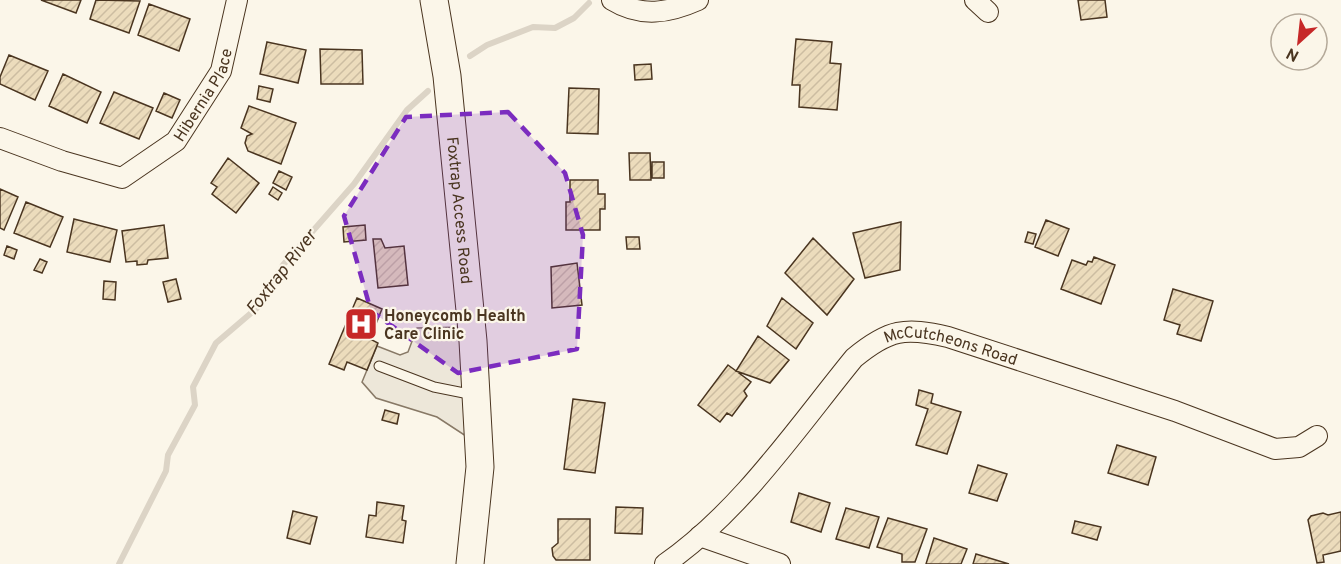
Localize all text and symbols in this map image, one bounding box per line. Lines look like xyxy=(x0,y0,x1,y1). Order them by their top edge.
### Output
north arrow xyxy=(1269,12,1329,72)
text: N xyxy=(1283,42,1303,65)
street label: Hibernia Place xyxy=(170,47,238,146)
street label: Foxtrap Access Road xyxy=(441,136,475,285)
water label: Foxtrap River xyxy=(242,224,324,320)
hospital icon: Honeycomb Health Care Clinic xyxy=(343,306,379,342)
place label: Honeycomb Health Care Clinic xyxy=(384,307,526,345)
street label: McCutcheons Road xyxy=(881,323,1020,371)

